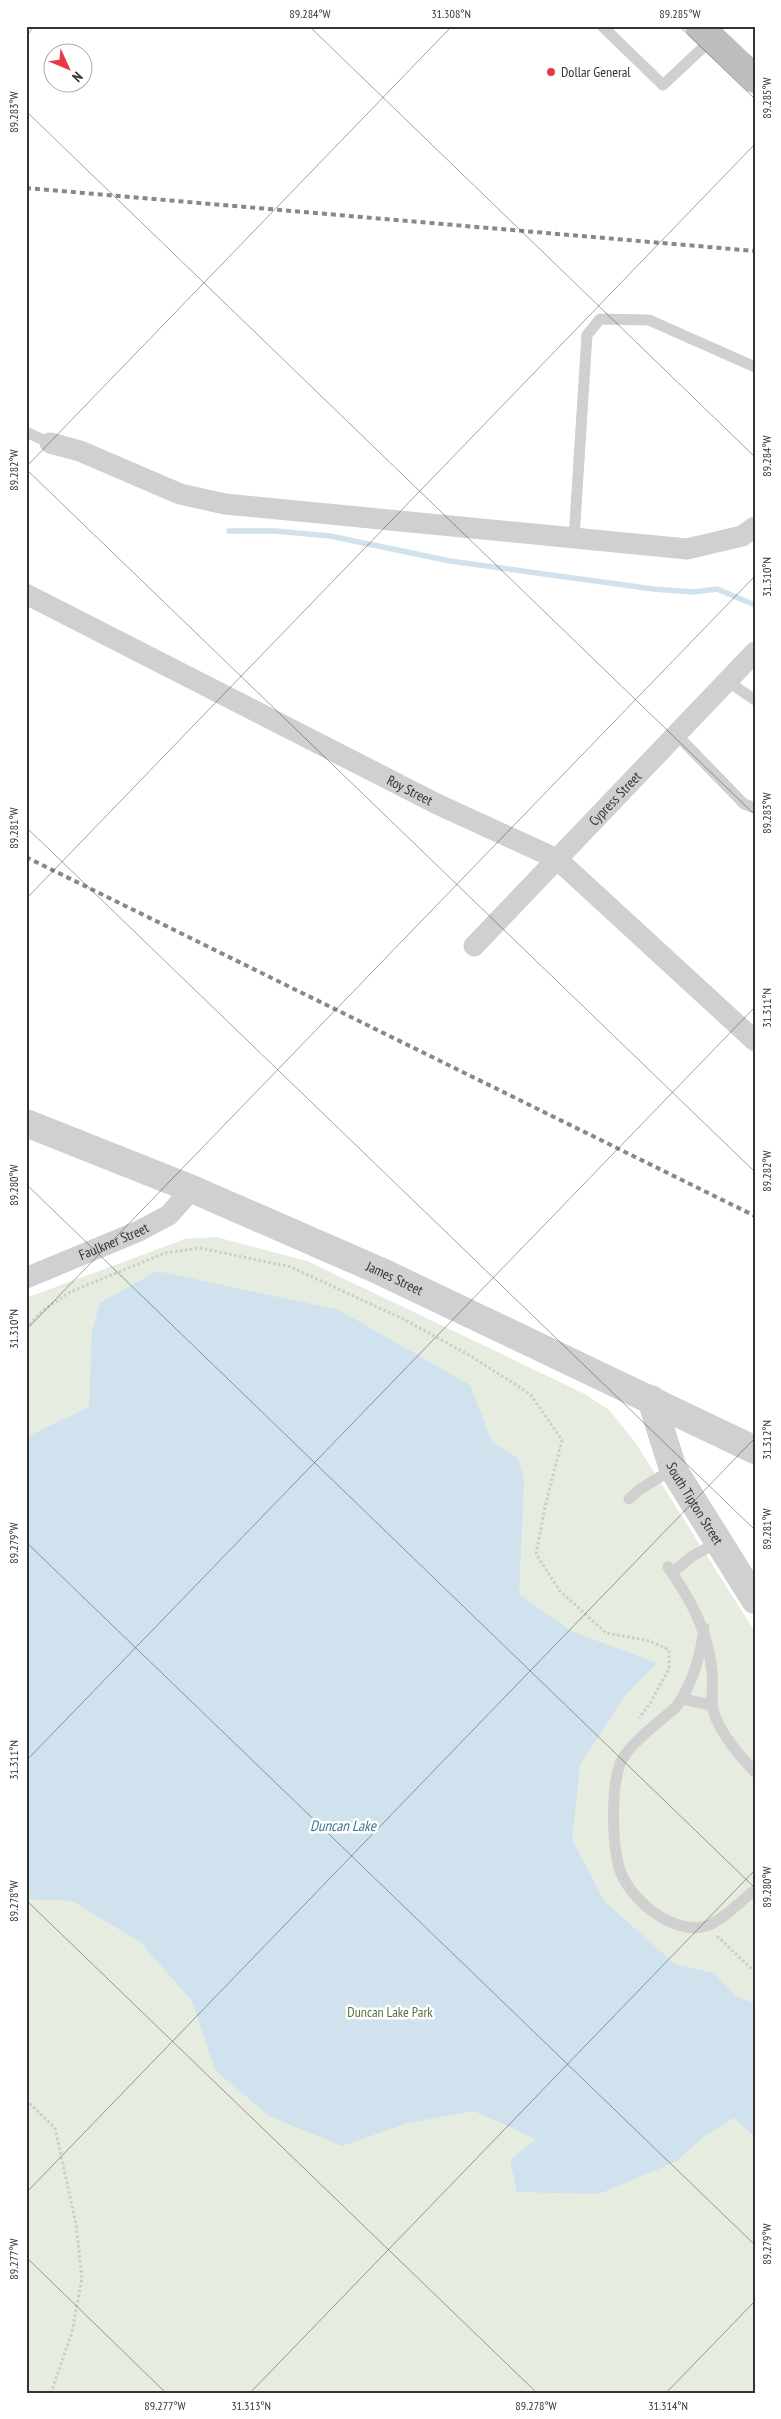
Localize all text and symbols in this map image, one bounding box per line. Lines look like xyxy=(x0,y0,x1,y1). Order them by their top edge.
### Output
text: 89.284°W xyxy=(289,6,331,21)
text: 31.308°N xyxy=(431,6,471,21)
text: 89.285°W xyxy=(659,6,701,21)
north arrow xyxy=(42,42,92,92)
place label: Dollar General xyxy=(561,63,631,81)
marker: Dollar General xyxy=(545,66,557,78)
text: N xyxy=(68,68,86,86)
text: 89.285°W xyxy=(759,77,774,119)
text: 89.283°W xyxy=(6,91,21,133)
text: 89.284°W xyxy=(759,435,774,477)
text: 89.282°W xyxy=(6,449,21,491)
text: 31.310°N xyxy=(759,557,774,597)
street label: Cypress Street xyxy=(585,767,645,829)
street label: Roy Street xyxy=(384,771,436,809)
text: 89.283°W xyxy=(759,792,774,834)
text: 89.281°W xyxy=(6,807,21,849)
text: 31.311°N xyxy=(759,988,774,1028)
text: 89.282°W xyxy=(759,1150,774,1192)
text: 89.280°W xyxy=(6,1164,21,1206)
street label: Faulkner Street xyxy=(76,1218,152,1264)
street label: James Street xyxy=(363,1257,426,1299)
text: 31.310°N xyxy=(6,1309,21,1349)
text: 31.312°N xyxy=(759,1420,774,1460)
street label: South Tipton Street xyxy=(662,1460,727,1548)
text: 89.281°W xyxy=(759,1508,774,1550)
text: 89.279°W xyxy=(6,1522,21,1564)
text: 31.311°N xyxy=(6,1740,21,1780)
water label: Duncan Lake xyxy=(310,1816,377,1835)
text: 89.280°W xyxy=(759,1866,774,1908)
text: 89.278°W xyxy=(6,1880,21,1922)
park label: Duncan Lake Park xyxy=(347,2003,433,2021)
text: 89.279°W xyxy=(759,2223,774,2265)
text: 89.277°W xyxy=(6,2238,21,2280)
text: 89.277°W xyxy=(144,2398,186,2413)
text: 31.313°N xyxy=(231,2398,271,2413)
text: 89.278°W xyxy=(515,2398,557,2413)
text: 31.314°N xyxy=(648,2398,688,2413)

